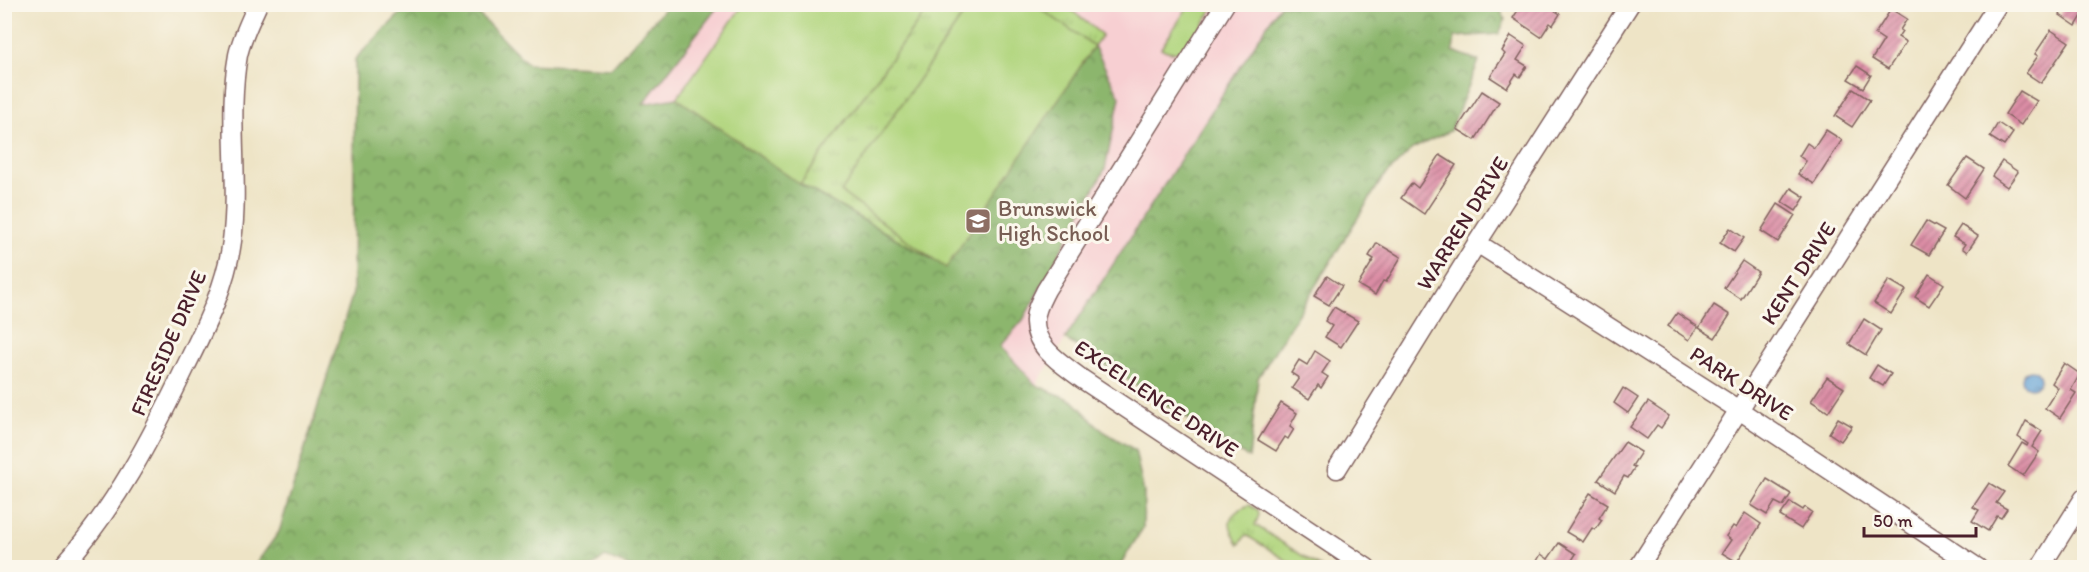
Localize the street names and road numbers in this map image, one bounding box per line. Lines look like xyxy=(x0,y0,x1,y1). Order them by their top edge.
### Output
street label: WARREN DRIVE xyxy=(1411,151,1514,295)
street label: KENT DRIVE xyxy=(1755,217,1842,330)
street label: FIRESIDE DRIVE xyxy=(124,266,213,420)
street label: EXCELLENCE DRIVE xyxy=(1069,333,1244,463)
street label: PARK DRIVE xyxy=(1685,340,1798,427)

